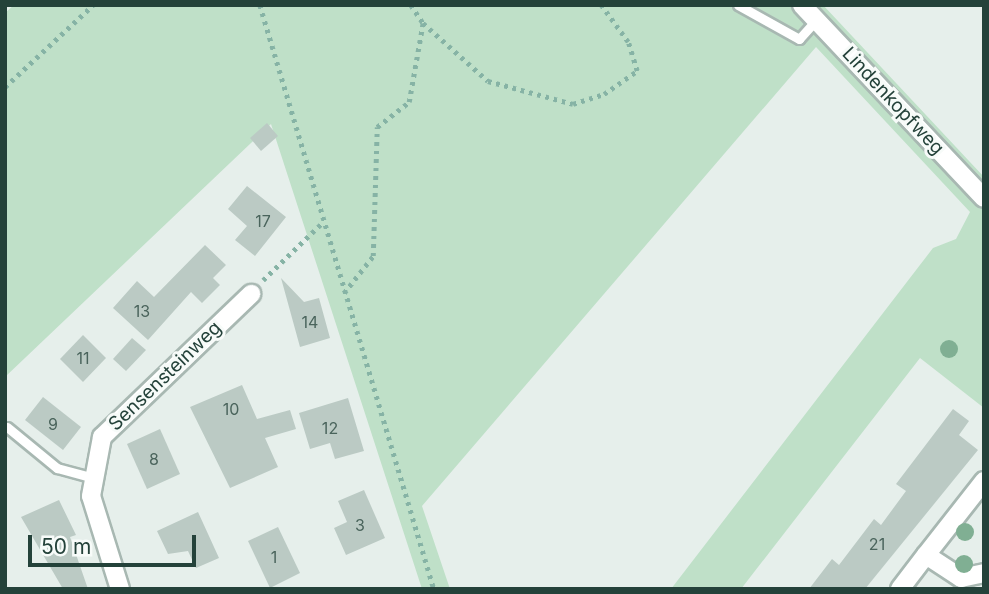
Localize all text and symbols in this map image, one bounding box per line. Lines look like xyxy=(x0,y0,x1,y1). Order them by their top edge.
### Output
street label: Lindenkopfweg xyxy=(837,42,949,160)
house number: 17 xyxy=(255,211,271,231)
house number: 13 xyxy=(134,301,150,321)
house number: 14 xyxy=(302,312,318,332)
street label: Sensensteinweg xyxy=(104,316,226,436)
house number: 11 xyxy=(76,348,90,368)
house number: 10 xyxy=(223,399,239,419)
house number: 9 xyxy=(48,414,58,434)
house number: 12 xyxy=(322,418,338,438)
house number: 8 xyxy=(149,449,159,469)
house number: 3 xyxy=(355,515,365,535)
scale bar xyxy=(32,520,200,564)
text: 50 m xyxy=(41,534,91,559)
house number: 21 xyxy=(869,534,885,554)
house number: 1 xyxy=(271,547,277,567)

